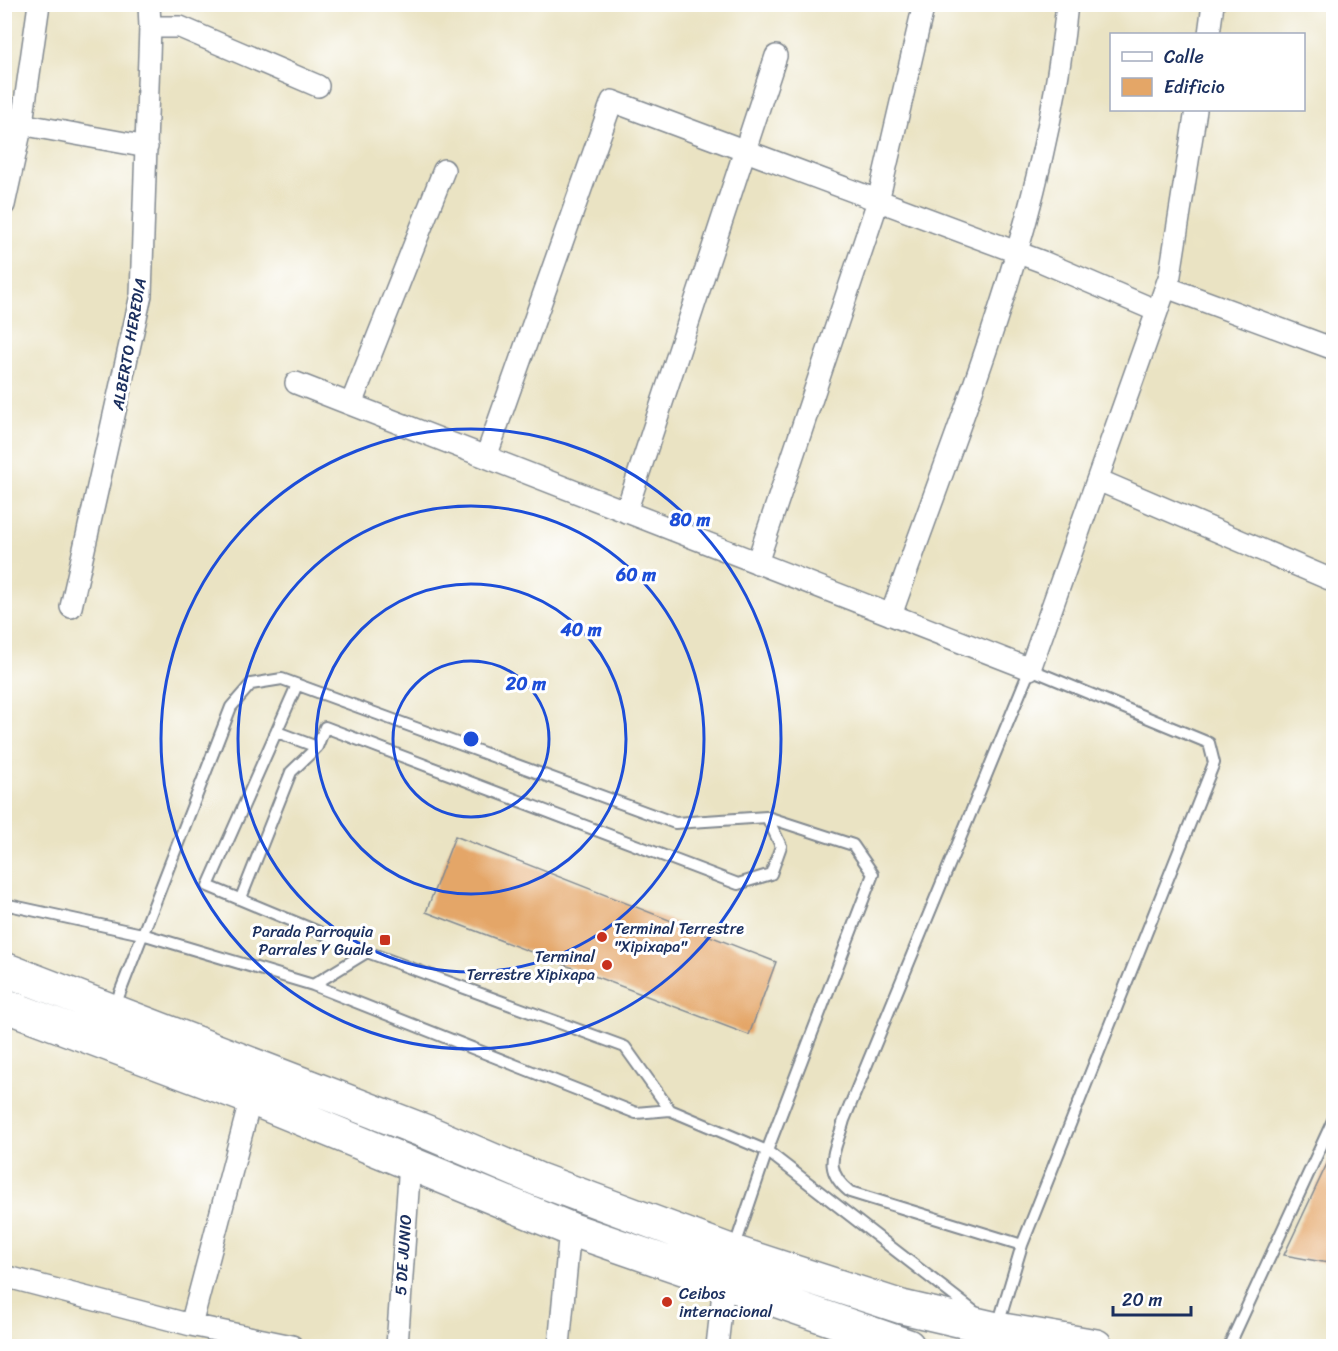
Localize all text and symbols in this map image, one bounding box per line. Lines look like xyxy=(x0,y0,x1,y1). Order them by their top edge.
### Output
legend xyxy=(1110,33,1305,111)
text: Calle xyxy=(1164,41,1204,73)
text: Edificio xyxy=(1164,71,1225,103)
street label: ALBERTO HEREDIA xyxy=(103,276,155,413)
text: 80 m xyxy=(669,504,711,536)
text: 60 m xyxy=(615,559,656,591)
text: 40 m xyxy=(559,614,602,646)
text: 20 m xyxy=(505,668,546,700)
centre of rings xyxy=(461,729,481,749)
place label: Terminal Terrestre "Xipixapa" xyxy=(614,914,744,961)
place label: Parada Parroquia Parrales Y Guale xyxy=(252,917,374,964)
marker: Terminal Terrestre "Xipixapa" xyxy=(595,930,609,944)
marker: Parada Parroquia Parrales Y Guale xyxy=(378,933,392,947)
place label: Terminal Terrestre Xipixapa xyxy=(466,942,595,989)
marker: Terminal Terrestre Xipixapa xyxy=(600,958,614,972)
street label: 5 DE JUNIO xyxy=(386,1214,420,1296)
place label: Ceibos internacional xyxy=(679,1279,773,1326)
scale bar xyxy=(1113,1279,1191,1317)
text: 20 m xyxy=(1122,1284,1162,1316)
marker: Ceibos internacional xyxy=(660,1295,674,1309)

